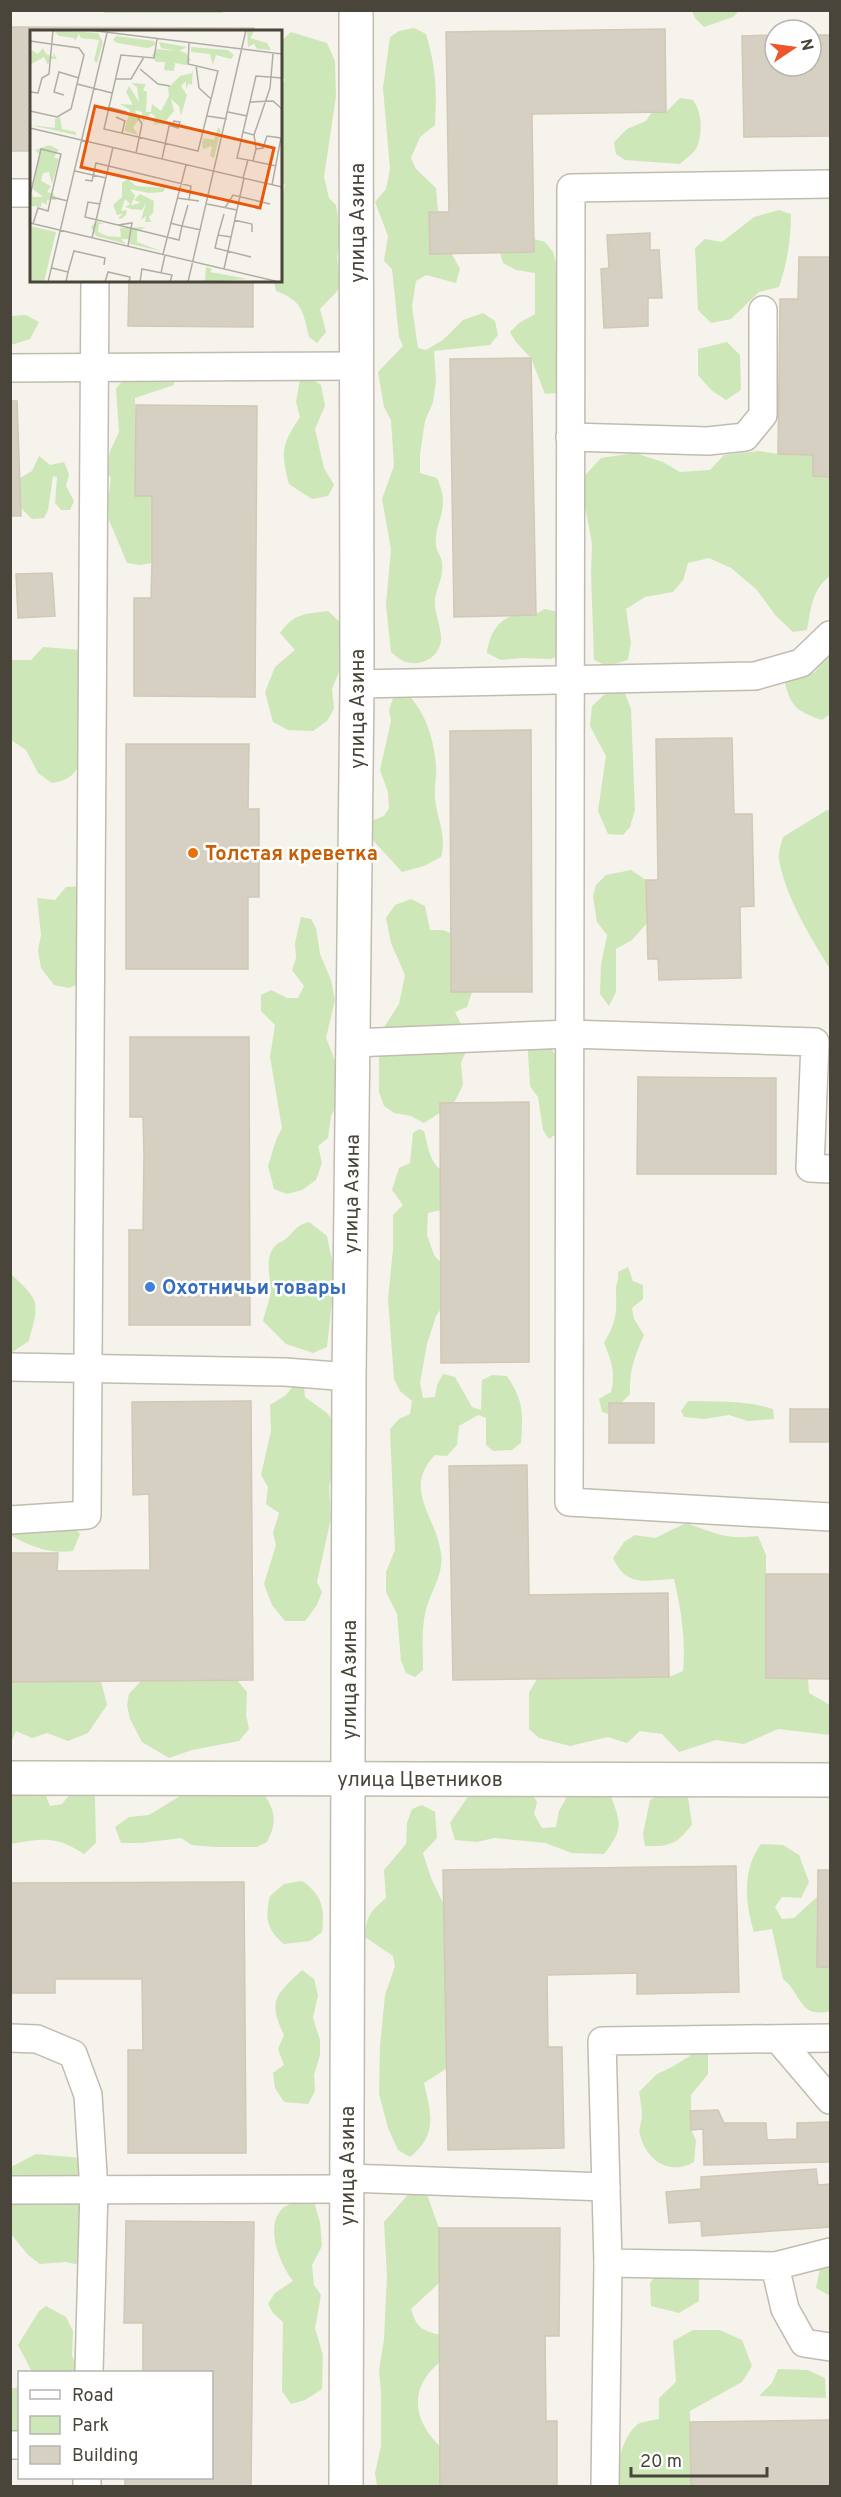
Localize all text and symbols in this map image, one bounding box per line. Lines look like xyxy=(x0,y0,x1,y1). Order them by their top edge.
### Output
north arrow xyxy=(763,18,823,78)
inset map xyxy=(30,30,282,282)
text: N xyxy=(795,37,817,53)
street label: улица Азина xyxy=(346,163,372,283)
street label: улица Азина xyxy=(346,649,372,769)
place label: Толстая креветка xyxy=(205,842,378,868)
marker: Толстая креветка xyxy=(186,846,200,860)
street label: улица Азина xyxy=(339,1134,367,1254)
place label: Охотничьи товары xyxy=(162,1276,347,1302)
marker: Охотничьи товары xyxy=(143,1280,157,1294)
street label: улица Азина xyxy=(338,1620,364,1740)
street label: улица Цветников xyxy=(337,1768,503,1794)
street label: улица Азина xyxy=(336,2106,362,2226)
legend xyxy=(18,2371,213,2479)
text: Road xyxy=(72,2385,114,2408)
text: Park xyxy=(72,2415,109,2438)
scale bar xyxy=(631,2440,768,2478)
text: Building xyxy=(72,2445,138,2468)
text: 20 m xyxy=(640,2451,682,2474)

